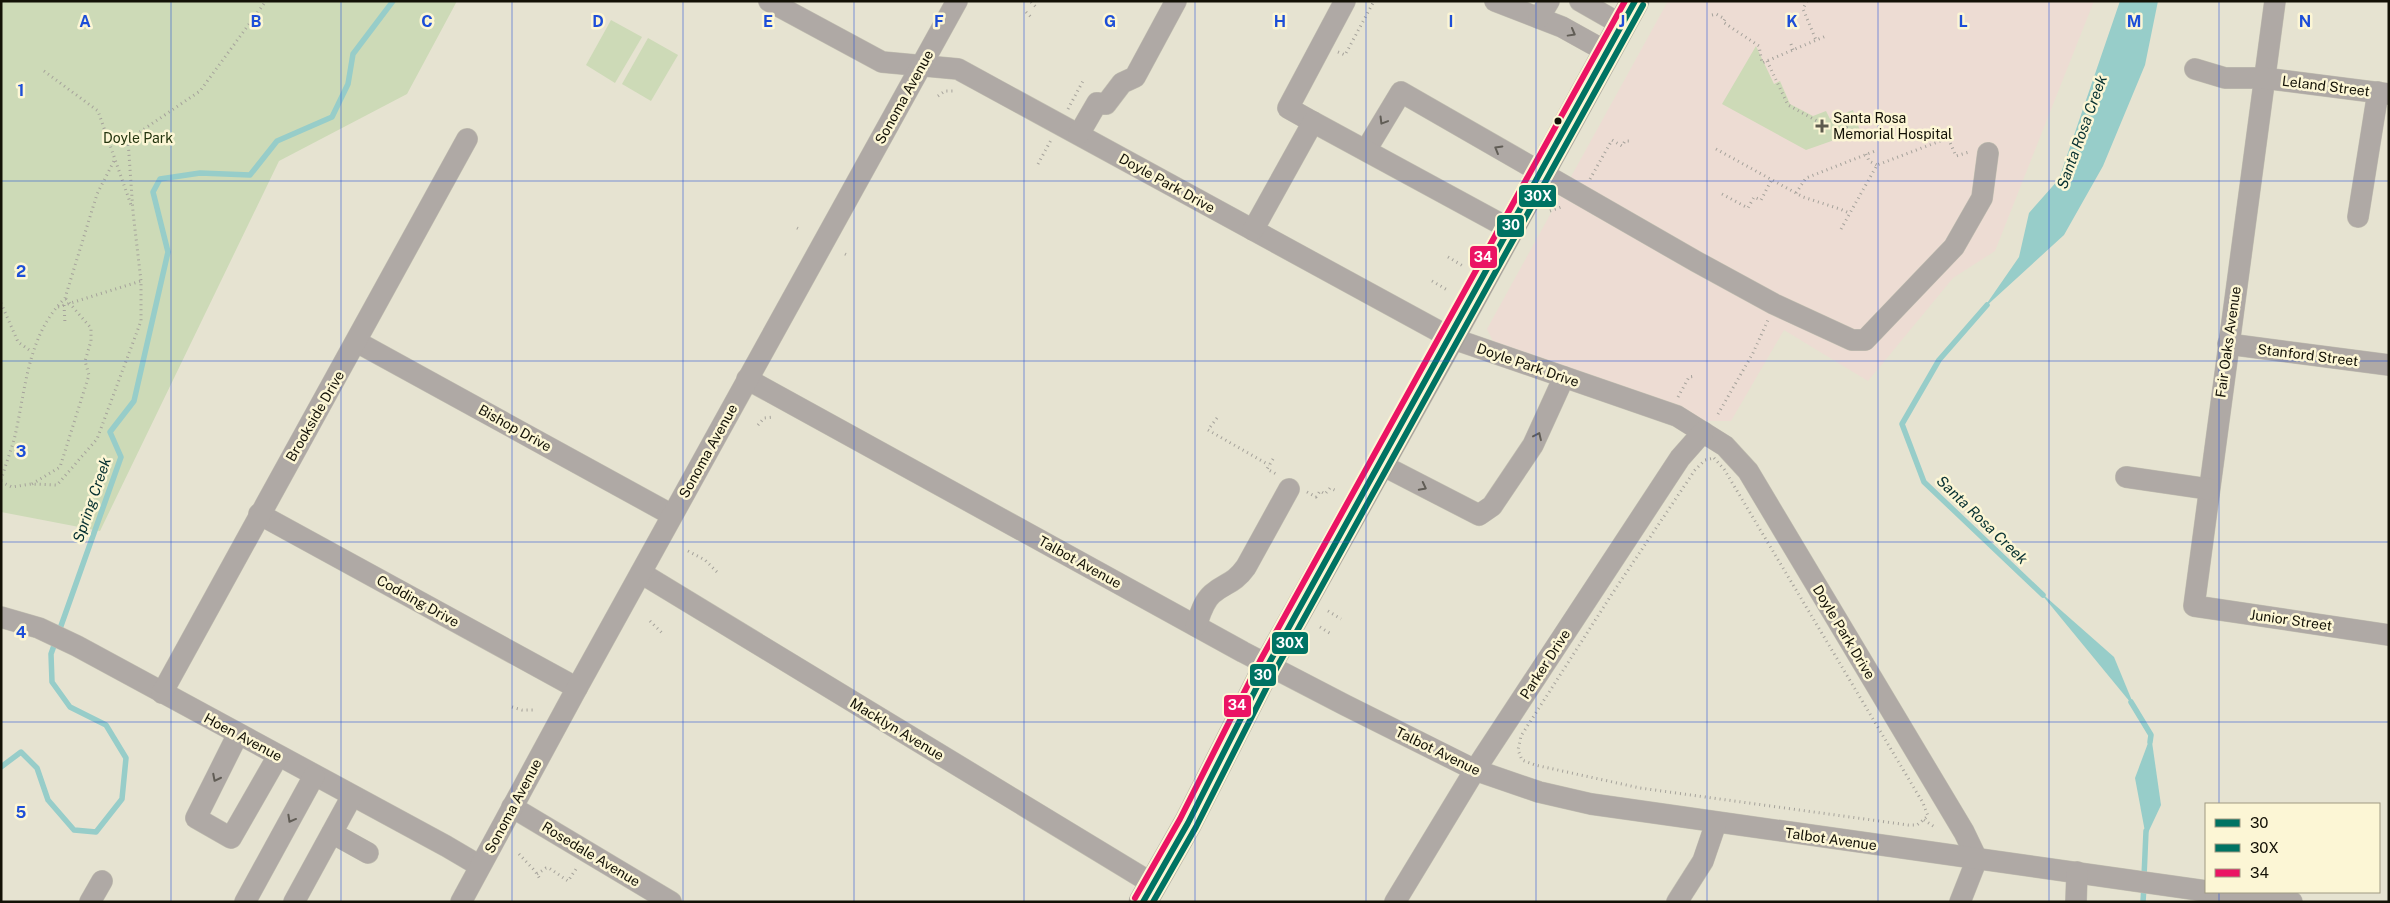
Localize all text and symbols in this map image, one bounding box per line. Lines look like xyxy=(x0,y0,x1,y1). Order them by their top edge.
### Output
text: A xyxy=(79,12,91,31)
text: B xyxy=(251,12,262,31)
text: C xyxy=(421,12,433,31)
text: D xyxy=(592,12,604,31)
text: E xyxy=(763,12,773,31)
text: F xyxy=(934,12,944,31)
text: G xyxy=(1104,12,1116,31)
text: H xyxy=(1274,12,1286,31)
text: I xyxy=(1449,12,1453,31)
text: J xyxy=(1619,12,1625,31)
text: K xyxy=(1786,12,1798,31)
text: L xyxy=(1958,12,1968,31)
text: M xyxy=(2127,12,2141,31)
text: N xyxy=(2299,12,2311,31)
one-way arrow xyxy=(1567,27,1576,37)
street label: Sonoma Avenue xyxy=(872,47,936,147)
water label: Santa Rosa Creek xyxy=(2053,72,2110,191)
street label: Leland Street xyxy=(2281,73,2371,99)
text: 1 xyxy=(18,81,24,100)
place label: Santa Rosa Memorial Hospital xyxy=(1833,110,1952,142)
one-way arrow xyxy=(1380,115,1390,124)
unlabelled marker xyxy=(1553,116,1563,126)
marker: Santa Rosa Memorial Hospital xyxy=(1815,119,1829,133)
park label: Doyle Park xyxy=(103,130,173,146)
one-way arrow xyxy=(1495,145,1504,155)
street label: Doyle Park Drive xyxy=(1116,150,1218,216)
line badge: 30X xyxy=(1518,184,1557,208)
text: 30X xyxy=(1524,188,1552,204)
line badge: 30 xyxy=(1496,214,1525,238)
text: 30 xyxy=(1502,217,1520,233)
line badge: 34 xyxy=(1469,245,1498,269)
text: 34 xyxy=(1474,249,1492,265)
text: 2 xyxy=(16,262,26,281)
street label: Fair Oaks Avenue xyxy=(2212,285,2244,399)
street label: Doyle Park Drive xyxy=(1475,340,1581,390)
street label: Stanford Street xyxy=(2257,341,2359,369)
street label: Brookside Drive xyxy=(283,368,347,464)
street label: Bishop Drive xyxy=(476,401,554,455)
street label: Sonoma Avenue xyxy=(676,401,740,501)
one-way arrow xyxy=(1531,432,1542,441)
text: 3 xyxy=(16,442,26,461)
water label: Spring Creek xyxy=(69,454,114,545)
water label: Santa Rosa Creek xyxy=(1933,472,2032,568)
one-way arrow xyxy=(1418,481,1427,491)
street label: Talbot Avenue xyxy=(1036,533,1124,591)
street label: Codding Drive xyxy=(374,572,462,630)
street label: Doyle Park Drive xyxy=(1810,582,1878,682)
street label: Junior Street xyxy=(2249,606,2333,634)
text: 4 xyxy=(16,623,27,642)
street label: Parker Drive xyxy=(1517,626,1573,702)
line badge: 30X xyxy=(1271,631,1309,655)
text: 30X xyxy=(1276,635,1304,651)
line badge: 30 xyxy=(1249,663,1277,687)
text: 30 xyxy=(1254,667,1272,683)
line badge: 34 xyxy=(1223,694,1252,718)
street label: Macklyn Avenue xyxy=(847,695,947,763)
text: 34 xyxy=(1228,697,1246,713)
street label: Hoen Avenue xyxy=(201,710,285,764)
street label: Talbot Avenue xyxy=(1393,724,1483,778)
street label: Sonoma Avenue xyxy=(481,756,545,856)
one-way arrow xyxy=(212,773,222,782)
text: 5 xyxy=(16,803,27,822)
legend xyxy=(2205,803,2380,893)
one-way arrow xyxy=(287,813,297,822)
text: 30 xyxy=(2250,814,2269,831)
street label: Rosedale Avenue xyxy=(539,818,643,890)
street label: Talbot Avenue xyxy=(1784,825,1878,853)
text: 30X xyxy=(2250,839,2279,856)
text: 34 xyxy=(2250,864,2269,881)

